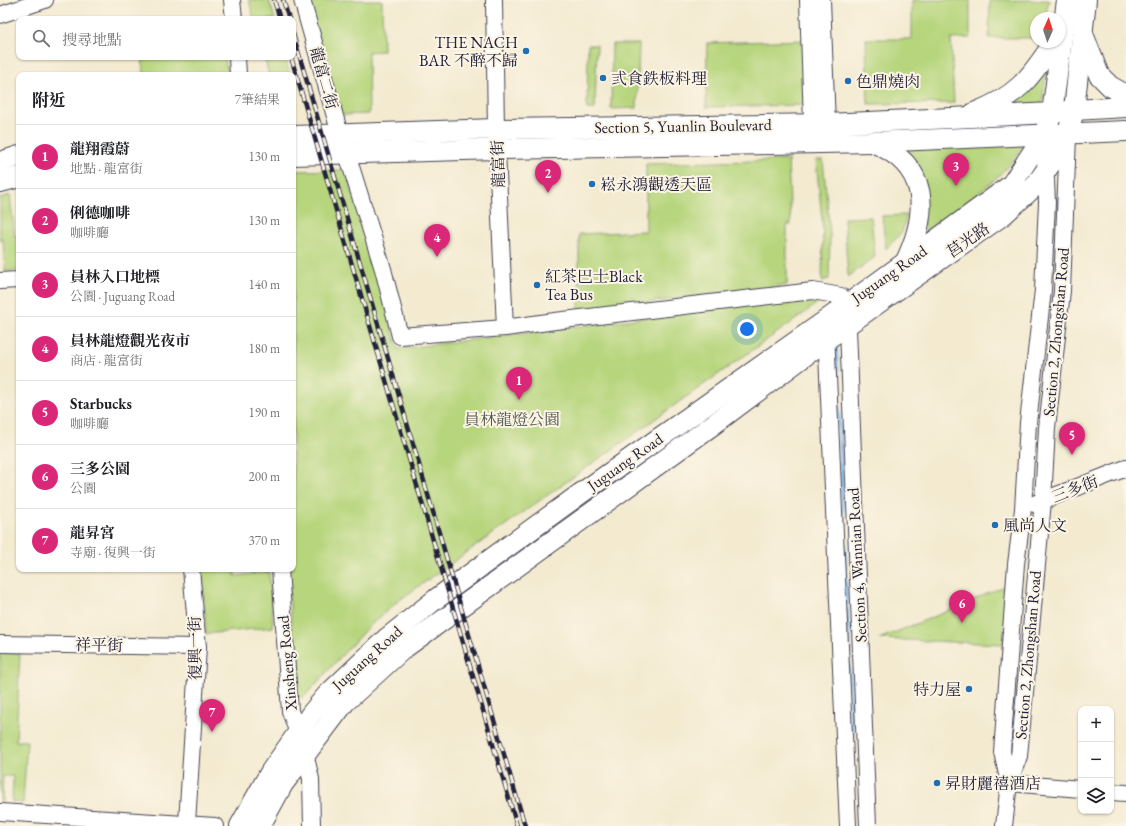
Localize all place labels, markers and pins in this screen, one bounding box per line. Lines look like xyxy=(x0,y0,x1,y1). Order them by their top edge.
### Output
place label: THE NACH BAR 不醉不歸 xyxy=(419,32,518,71)
marker: THE NACH BAR 不醉不歸 xyxy=(521,46,531,56)
place label: 弎食鉄板料理 xyxy=(611,68,707,89)
place label: 色鼎燒肉 xyxy=(856,71,920,92)
marker: 弎食鉄板料理 xyxy=(598,73,608,83)
marker: 色鼎燒肉 xyxy=(843,76,853,86)
pin: 3 xyxy=(943,153,969,186)
pin: 2 xyxy=(535,160,561,193)
place label: 崧永鴻觀透天區 xyxy=(600,174,712,195)
marker: 崧永鴻觀透天區 xyxy=(587,179,597,189)
pin: 4 xyxy=(424,224,450,257)
place label: 紅茶巴士Black Tea Bus xyxy=(545,266,643,305)
marker: 紅茶巴士Black Tea Bus xyxy=(532,280,542,290)
pin: 1 xyxy=(506,367,532,400)
pin: 5 xyxy=(1059,422,1085,455)
place label: 風尚人文 xyxy=(1003,515,1067,536)
marker: 風尚人文 xyxy=(990,520,1000,530)
pin: 6 xyxy=(949,590,975,623)
place label: 特力屋 xyxy=(913,679,961,700)
marker: 特力屋 xyxy=(964,684,974,694)
pin: 7 xyxy=(199,699,225,732)
place label: 昇財麗禧酒店 xyxy=(945,773,1041,794)
marker: 昇財麗禧酒店 xyxy=(932,778,942,788)

